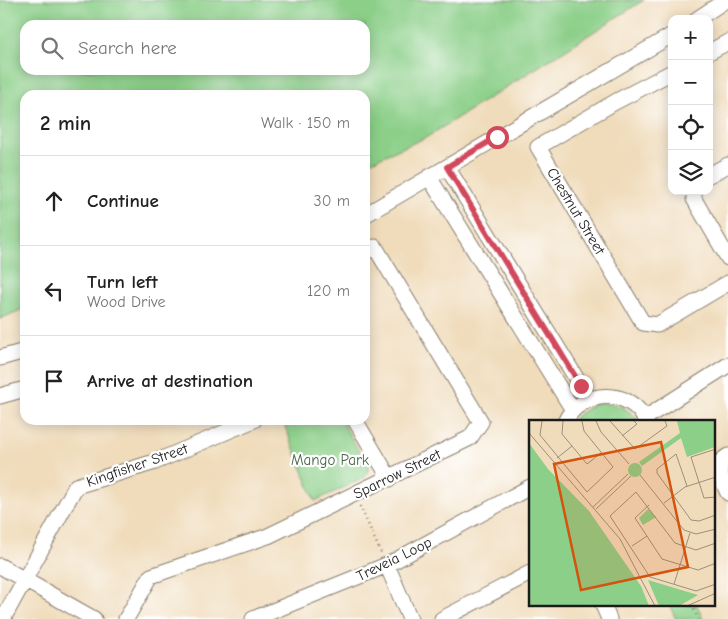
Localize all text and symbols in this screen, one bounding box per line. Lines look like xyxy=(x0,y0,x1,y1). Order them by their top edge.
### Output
map controls xyxy=(668,15,713,195)
button: + xyxy=(668,15,713,60)
search box xyxy=(20,20,370,75)
icon: search xyxy=(38,34,66,62)
text: Search here xyxy=(78,37,177,59)
button: − xyxy=(668,60,713,105)
button: locate xyxy=(668,105,713,150)
text: 2 min xyxy=(40,111,91,135)
text: Walk · 150 m xyxy=(261,114,350,132)
route start xyxy=(486,126,509,149)
button: layers xyxy=(668,150,713,195)
street label: Chestnut Street xyxy=(543,164,609,258)
icon: ahead xyxy=(40,187,68,215)
text: Continue xyxy=(87,190,159,212)
text: 30 m xyxy=(314,192,350,210)
text: Turn left xyxy=(87,271,158,293)
icon: left xyxy=(40,277,68,305)
text: 120 m xyxy=(307,282,350,300)
text: Wood Drive xyxy=(87,293,165,311)
icon: arrive xyxy=(40,367,68,395)
text: Arrive at destination xyxy=(87,370,253,392)
route end xyxy=(570,375,593,398)
inset map xyxy=(529,420,716,606)
street label: Kingfisher Street xyxy=(84,439,191,491)
street label: Sparrow Street xyxy=(350,445,444,503)
park label: Mango Park xyxy=(291,451,370,469)
street label: Treveia Loop xyxy=(353,533,435,585)

